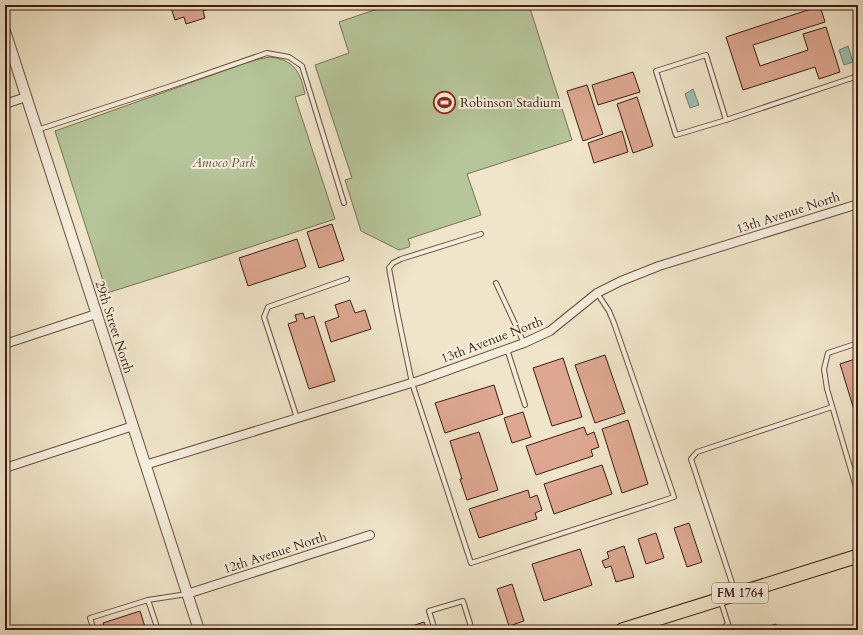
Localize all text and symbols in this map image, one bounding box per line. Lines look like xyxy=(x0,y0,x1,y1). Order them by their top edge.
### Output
sports icon: Robinson Stadium xyxy=(431,90,457,116)
place label: Robinson Stadium xyxy=(460,94,561,112)
park label: Amoco Park xyxy=(191,154,256,172)
street label: 13th Avenue North xyxy=(734,188,842,238)
street label: 29th Street North xyxy=(90,278,138,376)
street label: 13th Avenue North xyxy=(438,312,546,368)
street label: 12th Avenue North xyxy=(221,528,329,578)
road number: FM 1764 xyxy=(712,583,768,603)

